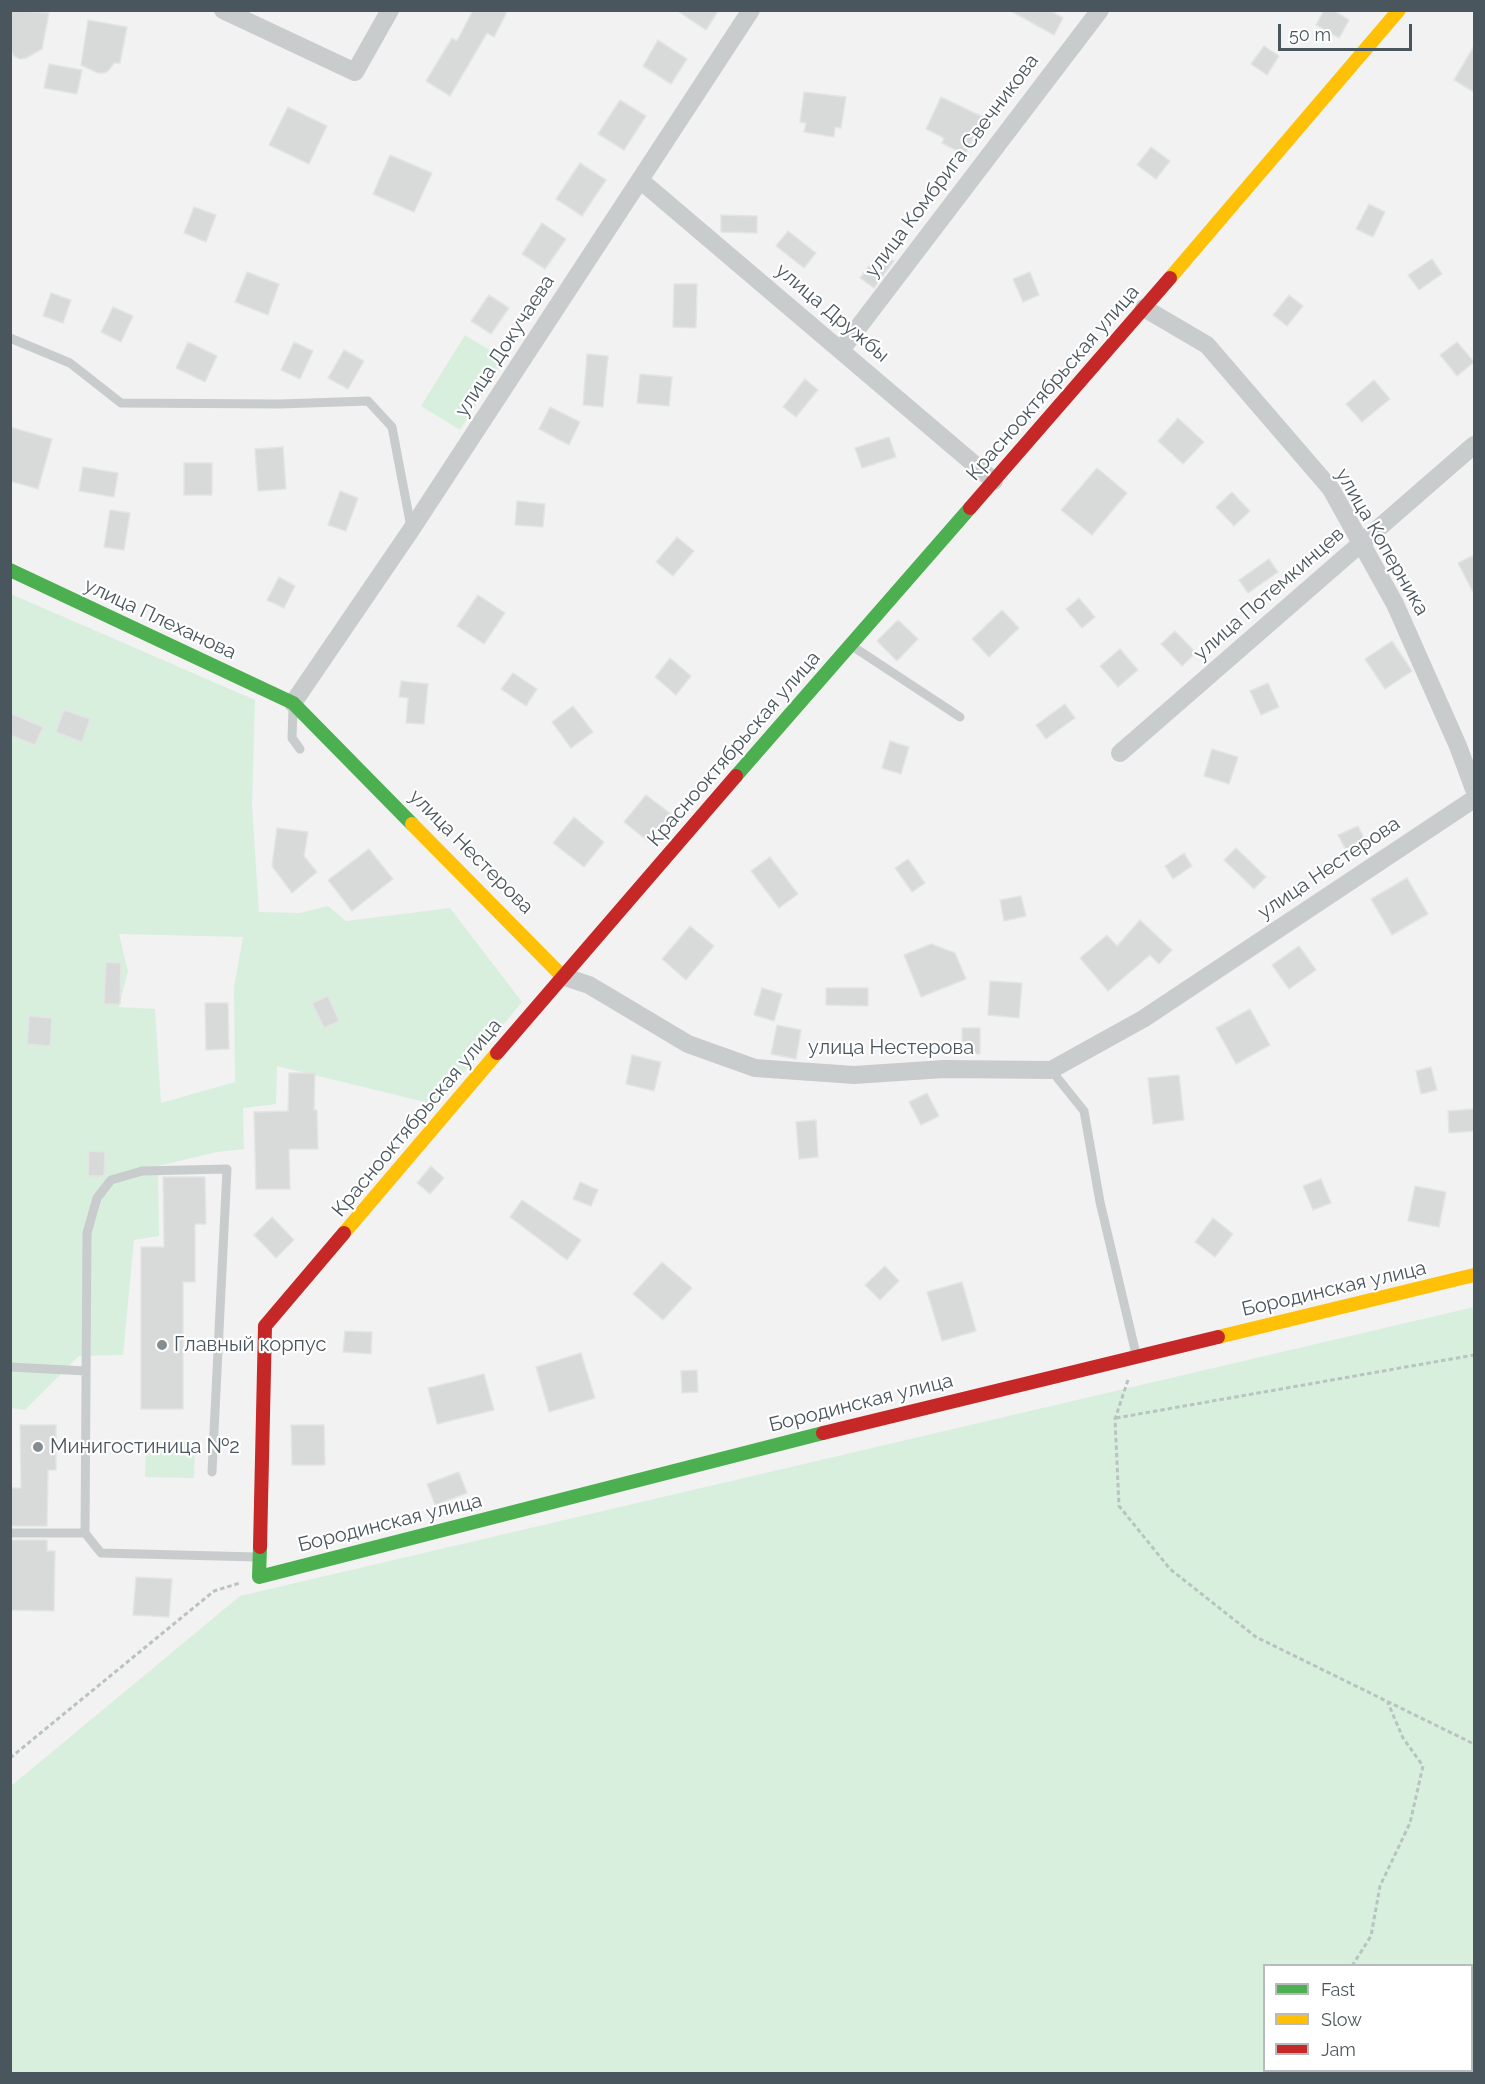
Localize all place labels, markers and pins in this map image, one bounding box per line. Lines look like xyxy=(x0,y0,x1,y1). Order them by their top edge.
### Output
place label: Главный корпус xyxy=(174,1333,326,1357)
marker: Главный корпус xyxy=(155,1338,169,1352)
place label: Минигостиница №2 xyxy=(50,1435,240,1459)
marker: Минигостиница №2 xyxy=(31,1440,45,1454)

